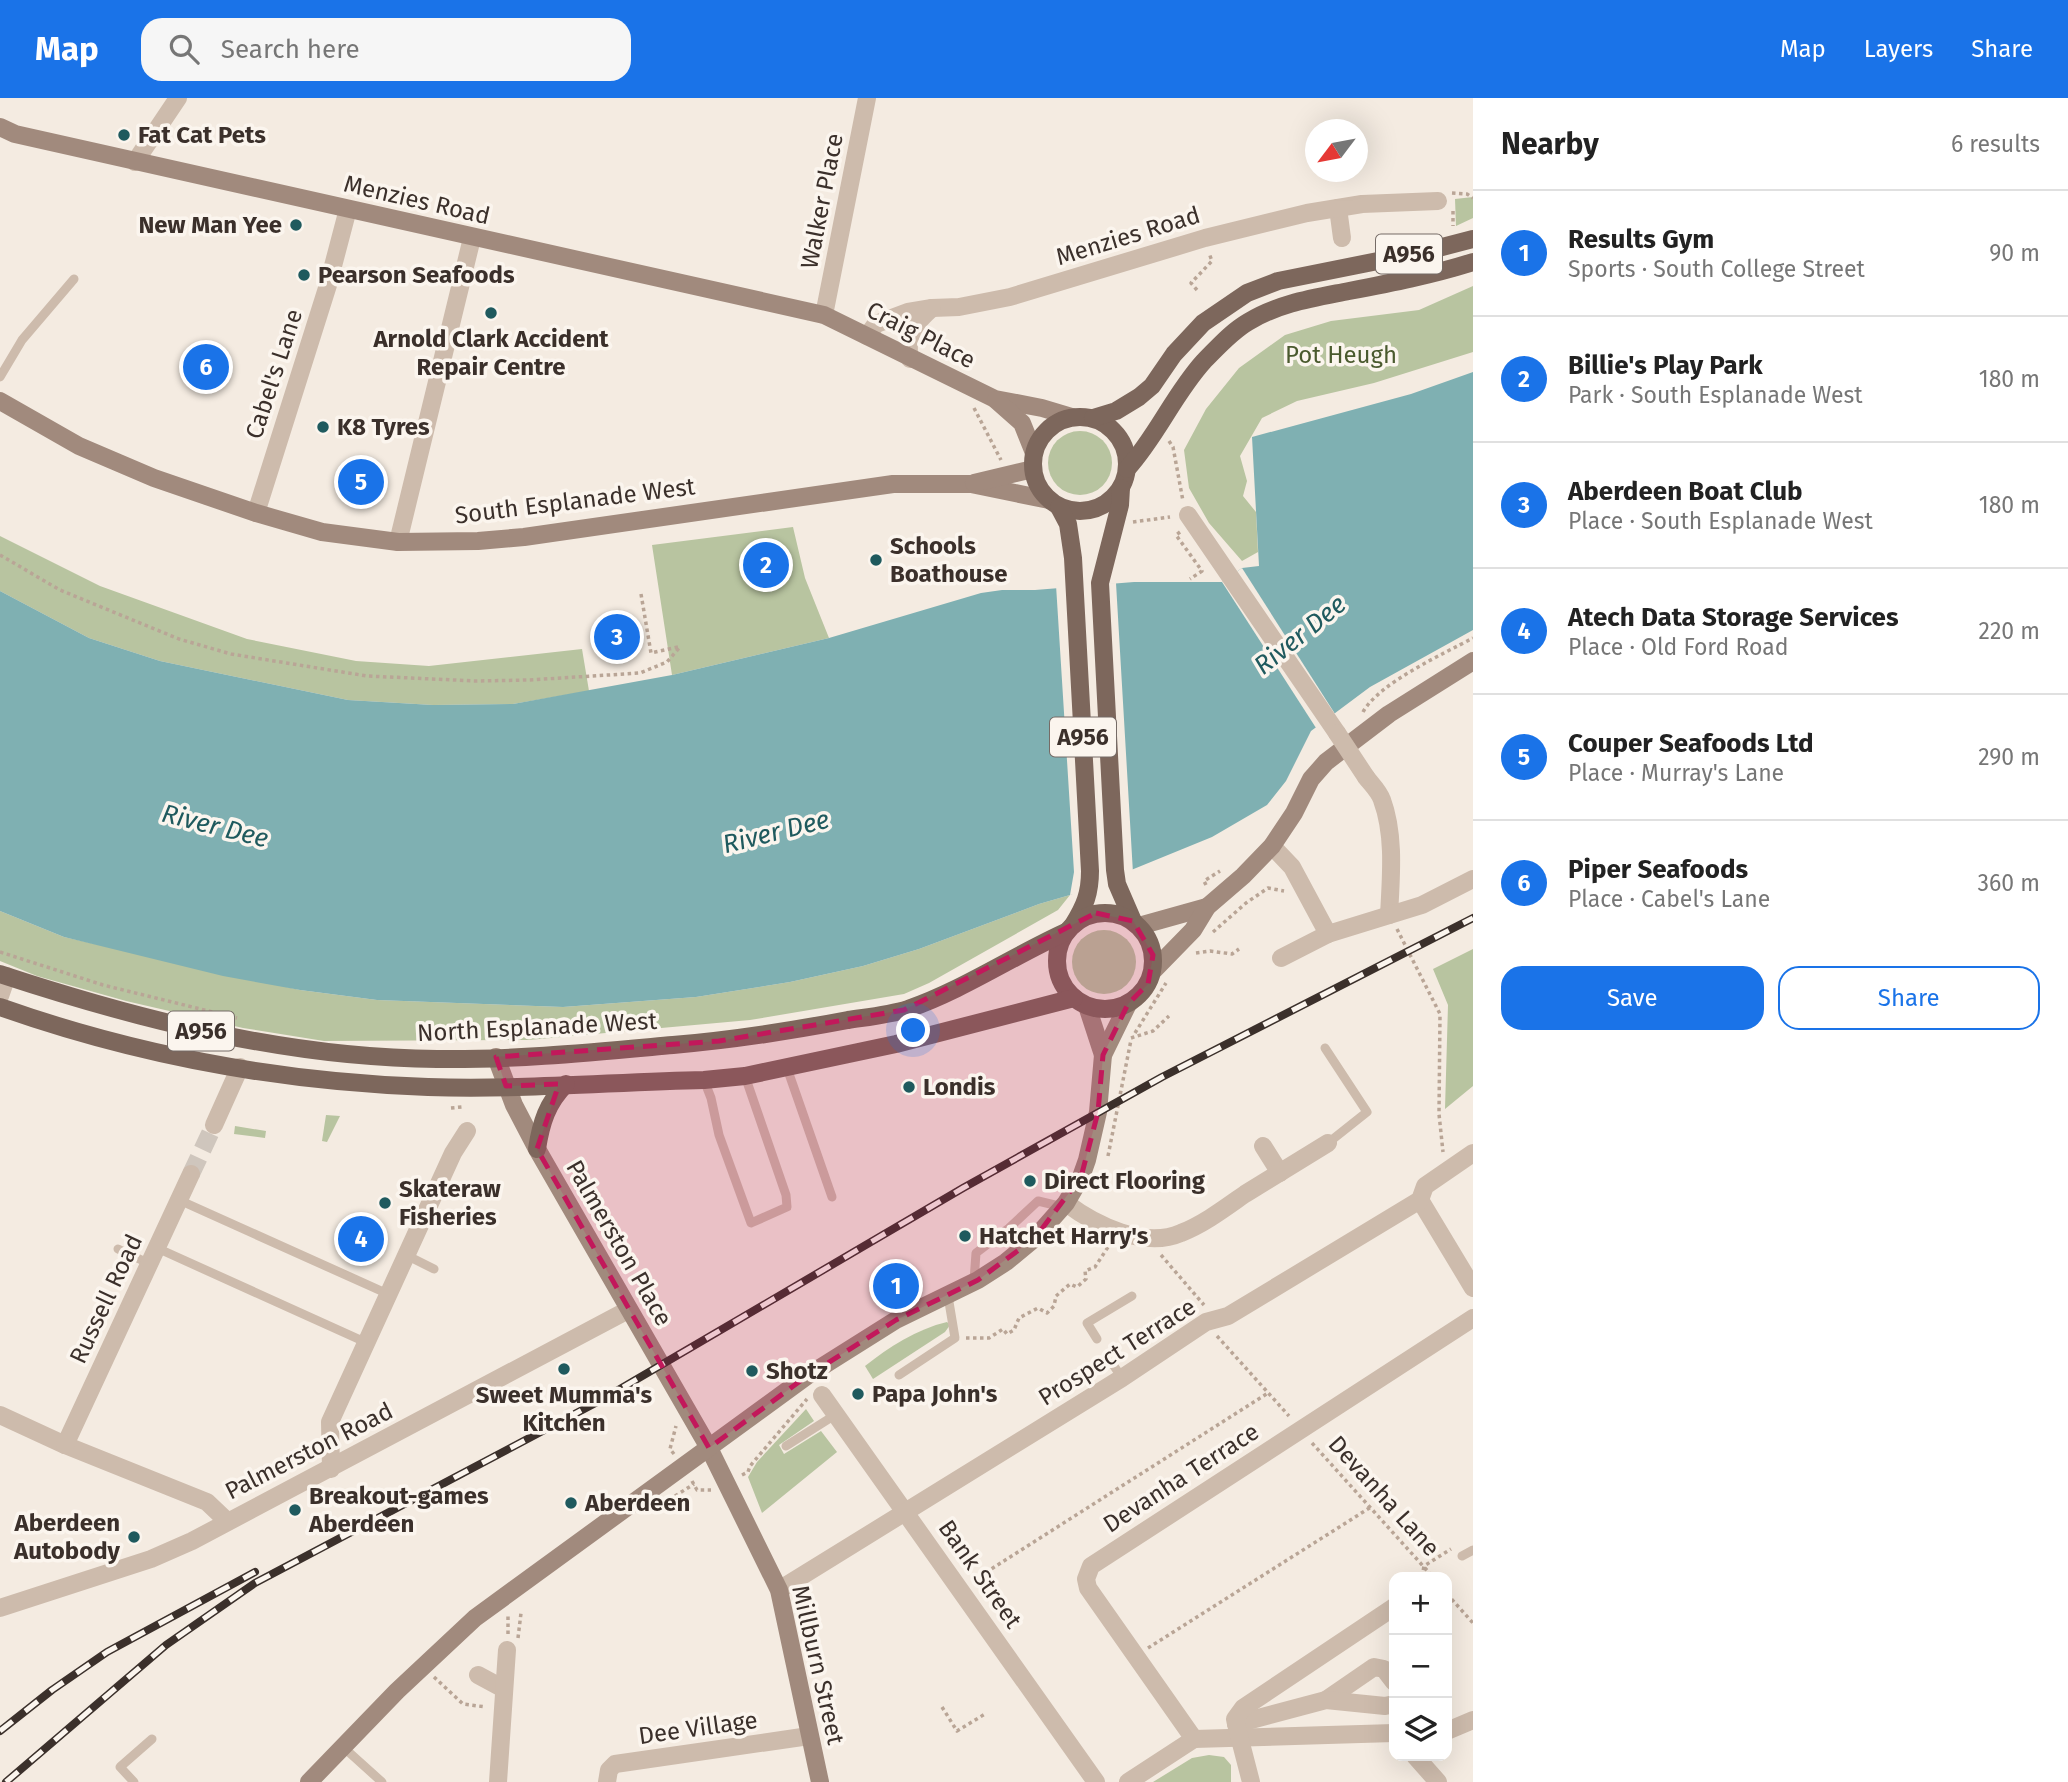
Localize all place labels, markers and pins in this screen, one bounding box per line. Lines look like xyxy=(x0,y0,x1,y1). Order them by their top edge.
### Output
place label: Fat Cat Pets xyxy=(138,121,266,149)
marker: Fat Cat Pets xyxy=(116,127,132,143)
place label: New Man Yee xyxy=(138,211,282,239)
marker: New Man Yee xyxy=(288,217,304,233)
place label: Pearson Seafoods xyxy=(318,261,515,289)
marker: Pearson Seafoods xyxy=(296,267,312,283)
marker: Arnold Clark Accident Repair Centre xyxy=(483,305,499,321)
place label: Arnold Clark Accident Repair Centre xyxy=(372,325,609,381)
pin: 6 xyxy=(183,341,229,393)
place label: K8 Tyres xyxy=(337,413,430,441)
marker: K8 Tyres xyxy=(315,419,331,435)
pin: 5 xyxy=(338,456,384,508)
place label: Schools Boathouse xyxy=(890,532,1007,588)
pin: 2 xyxy=(743,539,789,591)
marker: Schools Boathouse xyxy=(868,552,884,568)
pin: 3 xyxy=(594,611,640,663)
place label: Londis xyxy=(923,1073,996,1101)
marker: Londis xyxy=(901,1079,917,1095)
place label: Direct Flooring xyxy=(1044,1167,1206,1195)
marker: Direct Flooring xyxy=(1022,1173,1038,1189)
place label: Skateraw Fisheries xyxy=(399,1175,501,1231)
marker: Skateraw Fisheries xyxy=(377,1195,393,1211)
pin: 4 xyxy=(338,1213,384,1265)
place label: Hatchet Harry's xyxy=(979,1222,1149,1250)
marker: Hatchet Harry's xyxy=(957,1228,973,1244)
pin: 1 xyxy=(873,1260,919,1312)
place label: Shotz xyxy=(766,1357,828,1385)
marker: Sweet Mumma's Kitchen xyxy=(556,1361,572,1377)
marker: Shotz xyxy=(744,1363,760,1379)
place label: Papa John's xyxy=(872,1380,998,1408)
place label: Sweet Mumma's Kitchen xyxy=(476,1381,653,1437)
marker: Papa John's xyxy=(850,1386,866,1402)
place label: Breakout-games Aberdeen xyxy=(308,1482,489,1538)
place label: Aberdeen xyxy=(584,1489,690,1517)
marker: Aberdeen xyxy=(563,1495,579,1511)
marker: Breakout-games Aberdeen xyxy=(287,1502,303,1518)
place label: Aberdeen Autobody xyxy=(13,1509,121,1565)
marker: Aberdeen Autobody xyxy=(126,1529,142,1545)

